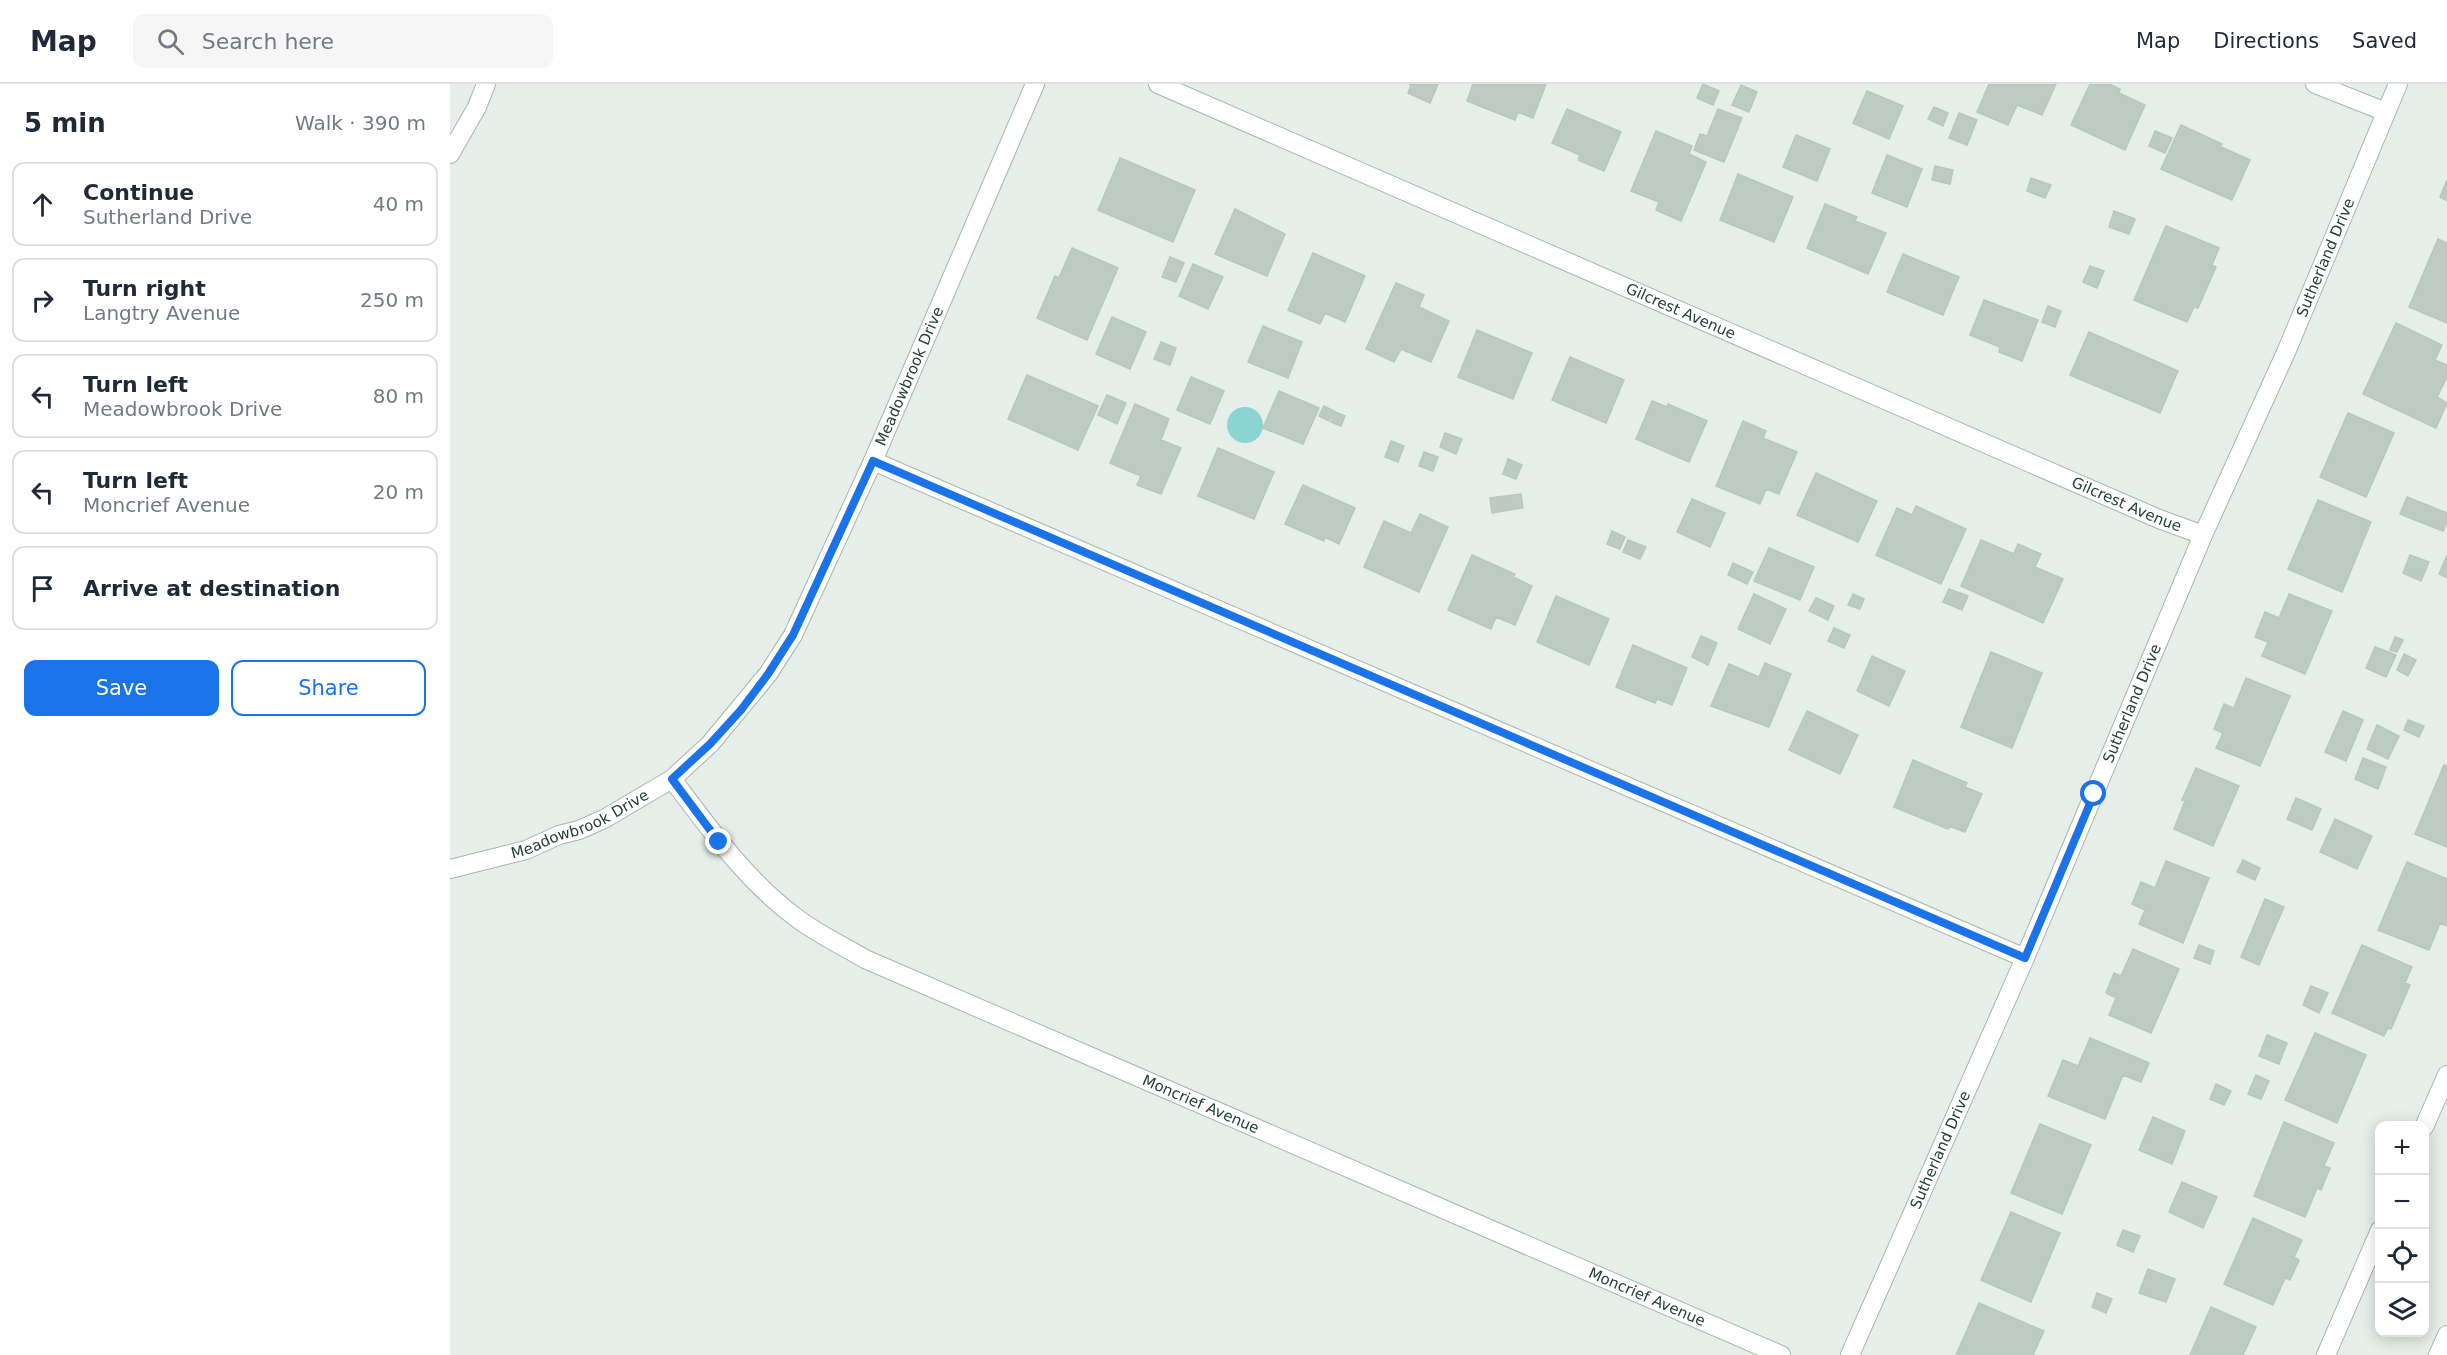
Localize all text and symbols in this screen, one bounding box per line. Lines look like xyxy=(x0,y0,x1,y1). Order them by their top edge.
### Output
search box xyxy=(133,14,553,68)
text: Map xyxy=(30,25,97,58)
icon: search xyxy=(154,25,187,58)
text: Search here xyxy=(202,29,334,54)
text: Map xyxy=(2136,29,2180,53)
text: Directions xyxy=(2213,29,2319,53)
text: Saved xyxy=(2352,29,2417,53)
text: 5 min xyxy=(24,108,106,138)
text: Walk · 390 m xyxy=(295,111,426,135)
text: Continue xyxy=(83,180,194,205)
icon: ahead xyxy=(26,188,59,221)
text: 40 m xyxy=(373,192,424,216)
street label: Sutherland Drive xyxy=(2293,196,2358,320)
text: Sutherland Drive xyxy=(83,205,252,229)
text: Turn right xyxy=(83,276,206,301)
street label: Gilcrest Avenue xyxy=(1623,279,1738,343)
icon: right xyxy=(26,284,59,317)
text: 250 m xyxy=(360,288,424,312)
text: Langtry Avenue xyxy=(83,301,240,325)
street label: Meadowbrook Drive xyxy=(872,304,947,449)
text: Turn left xyxy=(83,372,188,397)
icon: left xyxy=(26,380,59,413)
text: 80 m xyxy=(373,384,424,408)
text: Meadowbrook Drive xyxy=(83,397,282,421)
text: Turn left xyxy=(83,468,188,493)
street label: Gilcrest Avenue xyxy=(2069,473,2184,535)
icon: left xyxy=(26,476,59,509)
text: 20 m xyxy=(373,480,424,504)
text: Moncrief Avenue xyxy=(83,493,250,517)
icon: arrive xyxy=(26,572,59,605)
text: Arrive at destination xyxy=(83,576,340,601)
street label: Sutherland Drive xyxy=(2099,641,2165,766)
button: Save xyxy=(24,660,219,716)
button: Share xyxy=(231,660,426,716)
route start xyxy=(2080,780,2106,806)
street label: Meadowbrook Drive xyxy=(509,786,652,862)
route end xyxy=(705,828,731,854)
street label: Moncrief Avenue xyxy=(1140,1071,1262,1137)
street label: Sutherland Drive xyxy=(1906,1088,1974,1212)
map controls xyxy=(2375,1121,2429,1337)
button: + xyxy=(2375,1121,2429,1175)
button: − xyxy=(2375,1175,2429,1229)
button: locate xyxy=(2375,1229,2429,1283)
street label: Moncrief Avenue xyxy=(1586,1264,1708,1330)
button: layers xyxy=(2375,1283,2429,1337)

